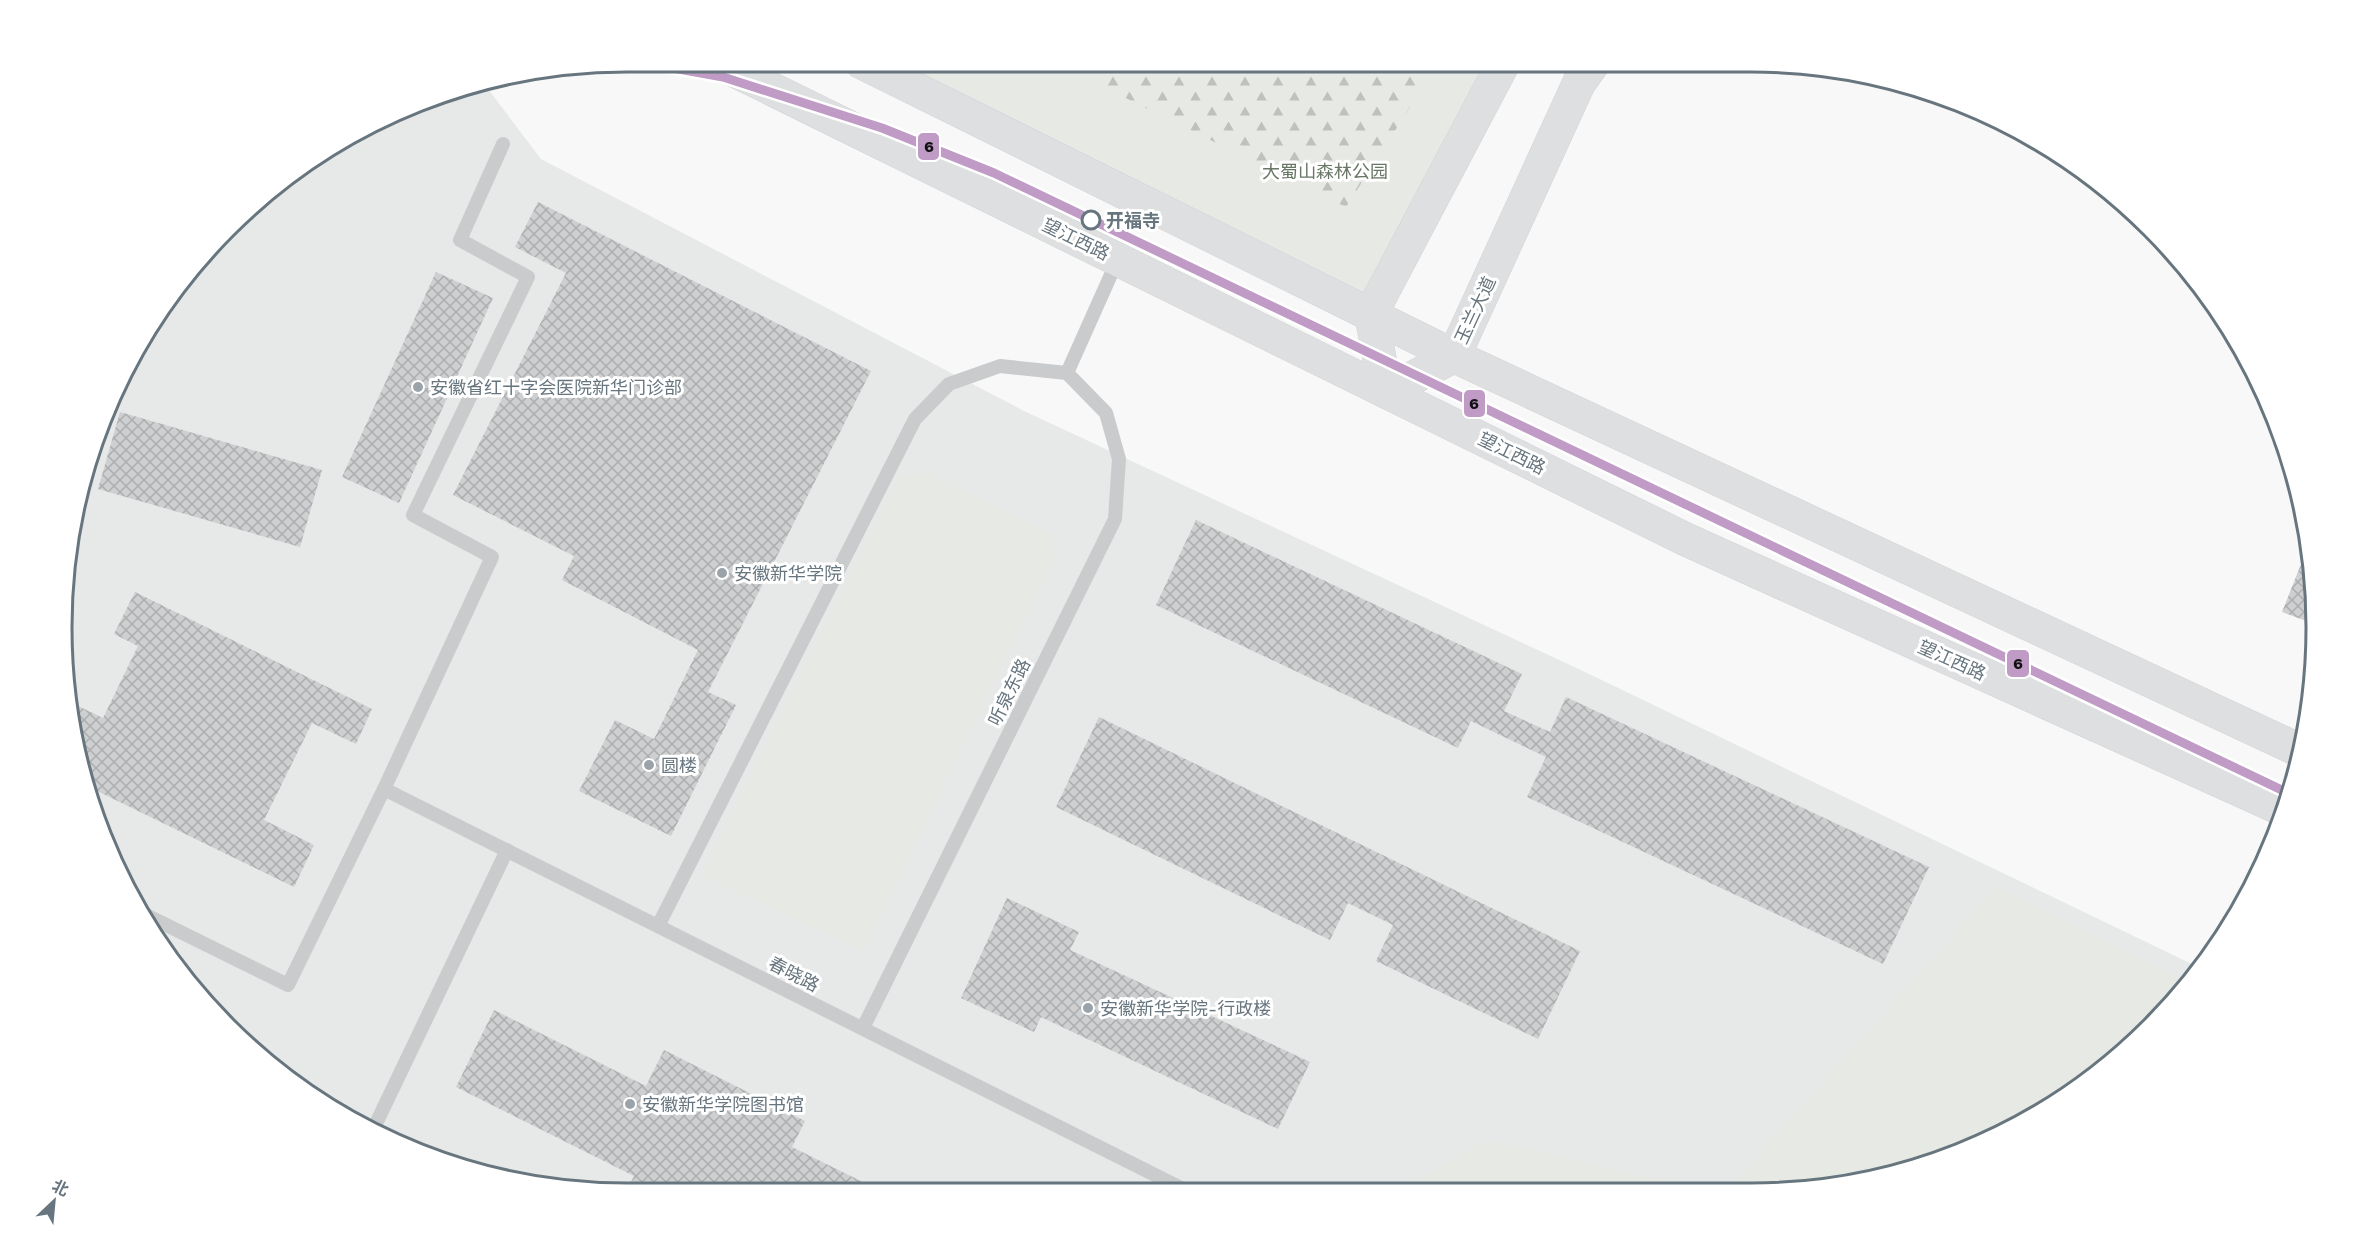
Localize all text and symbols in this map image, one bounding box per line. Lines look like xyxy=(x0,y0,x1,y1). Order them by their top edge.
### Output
line badge: 6 xyxy=(917,132,940,161)
text: 6 xyxy=(924,137,934,156)
park label: 大蜀山森林公园 xyxy=(1262,161,1388,182)
marker: 开福寺 xyxy=(1081,210,1101,230)
place label: 开福寺 xyxy=(1106,210,1160,231)
street label: 望江西路 xyxy=(1039,214,1113,264)
street label: 玉兰大道 xyxy=(1450,273,1500,347)
place label: 安徽省红十字会医院新华门诊部 xyxy=(430,377,682,398)
marker: 安徽省红十字会医院新华门诊部 xyxy=(411,380,425,394)
line badge: 6 xyxy=(1463,389,1486,418)
text: 6 xyxy=(1469,394,1479,413)
street label: 望江西路 xyxy=(1475,428,1549,478)
place label: 安徽新华学院 xyxy=(734,563,842,584)
marker: 安徽新华学院 xyxy=(715,566,729,580)
street label: 望江西路 xyxy=(1915,636,1989,684)
line badge: 6 xyxy=(2006,649,2030,678)
text: 6 xyxy=(2013,654,2023,673)
street label: 听泉东路 xyxy=(984,655,1034,729)
place label: 圆楼 xyxy=(661,755,697,776)
marker: 圆楼 xyxy=(642,758,656,772)
street label: 春晓路 xyxy=(765,952,823,996)
place label: 安徽新华学院-行政楼 xyxy=(1100,998,1271,1019)
marker: 安徽新华学院-行政楼 xyxy=(1081,1001,1095,1015)
place label: 安徽新华学院图书馆 xyxy=(642,1094,804,1115)
marker: 安徽新华学院图书馆 xyxy=(623,1097,637,1111)
north arrow xyxy=(24,1171,84,1231)
text: 北 xyxy=(49,1176,72,1200)

